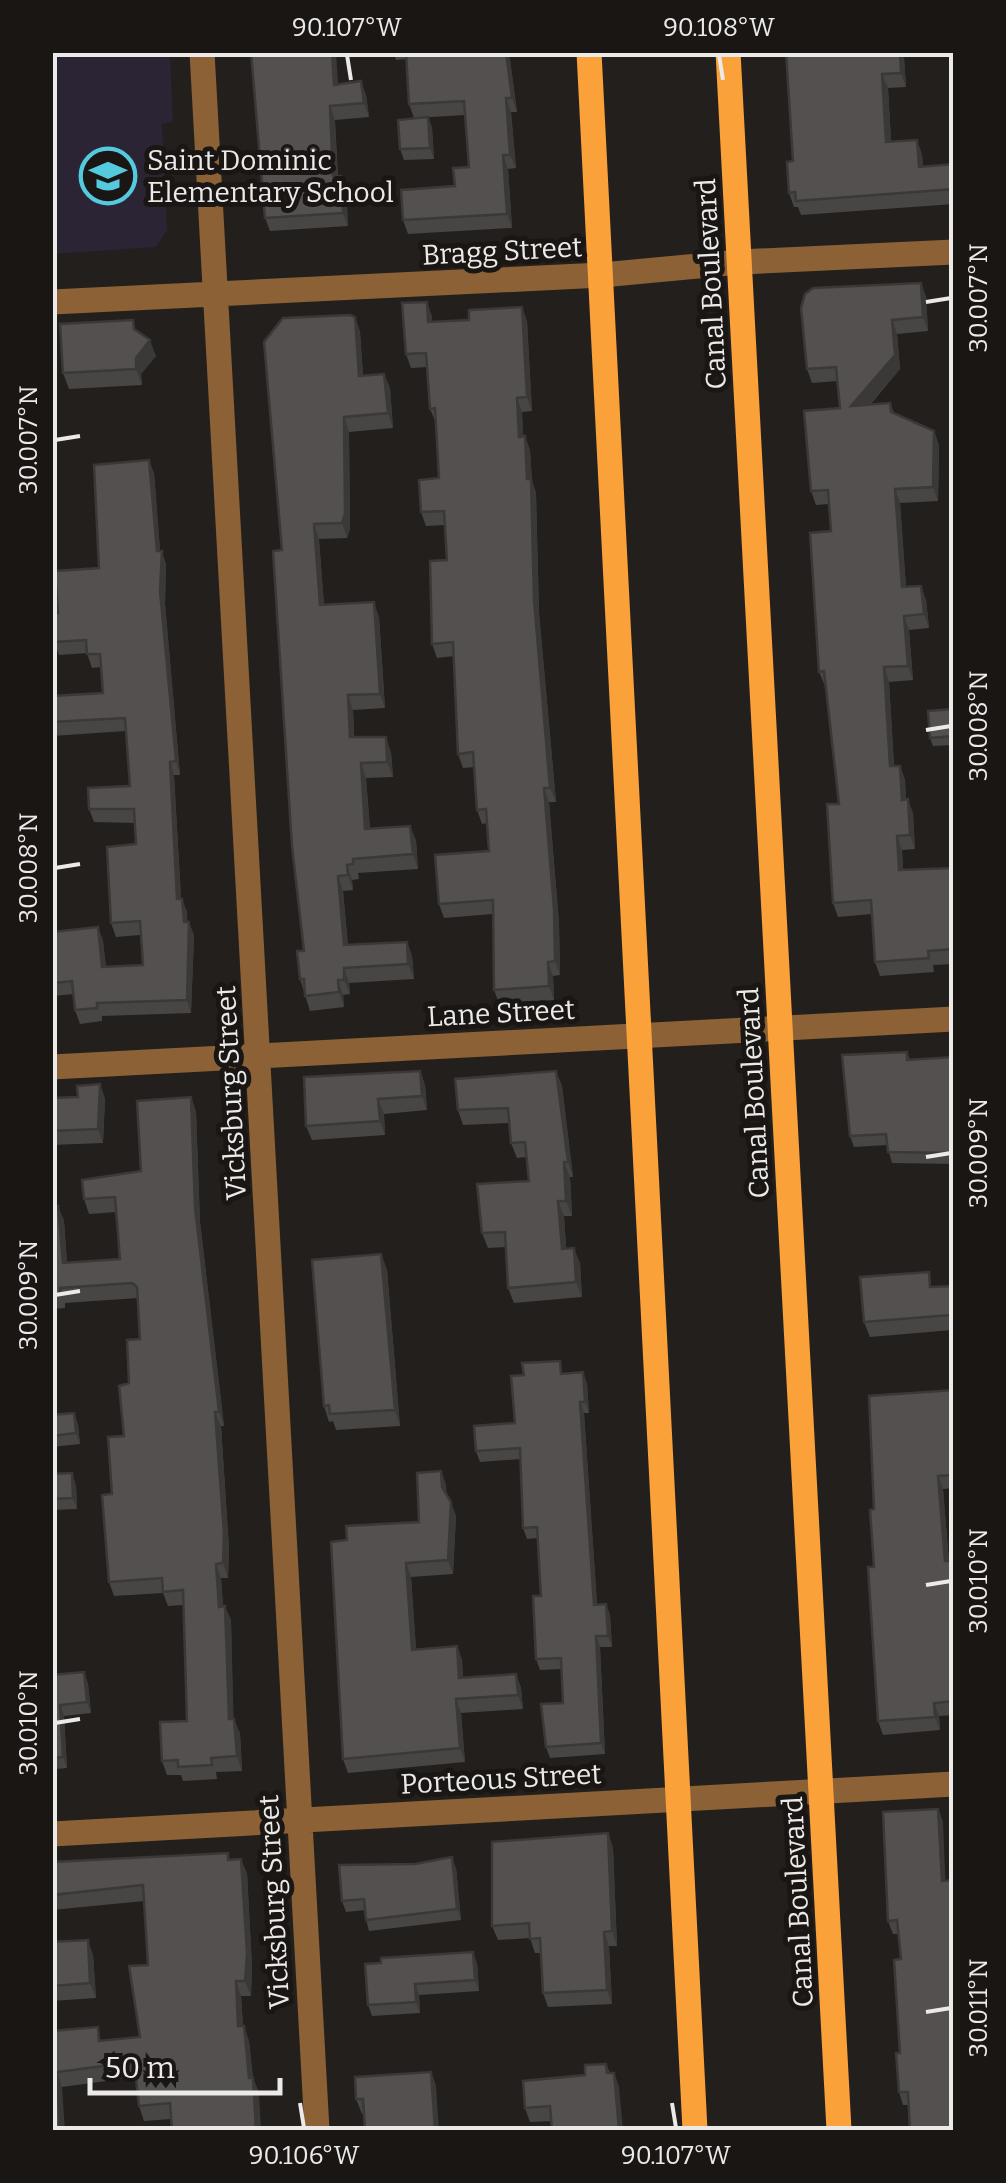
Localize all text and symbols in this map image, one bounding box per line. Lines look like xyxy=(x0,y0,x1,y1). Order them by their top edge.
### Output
text: 90.107°W xyxy=(292,13,402,43)
text: 90.108°W xyxy=(663,13,775,43)
place label: Saint Dominic Elementary School xyxy=(147,144,394,209)
school or university icon: Saint Dominic Elementary School xyxy=(78,146,138,206)
street label: Canal Boulevard xyxy=(689,178,733,390)
street label: Bragg Street xyxy=(421,230,583,272)
text: 30.007°N xyxy=(964,244,994,352)
text: 30.007°N xyxy=(14,386,44,494)
text: 30.008°N xyxy=(964,671,994,781)
text: 30.008°N xyxy=(14,813,44,923)
street label: Vicksburg Street xyxy=(209,985,253,1201)
street label: Canal Boulevard xyxy=(732,987,776,1199)
street label: Lane Street xyxy=(426,993,576,1033)
text: 30.009°N xyxy=(964,1098,994,1208)
text: 30.009°N xyxy=(14,1240,44,1350)
text: 30.010°N xyxy=(964,1528,994,1634)
text: 30.010°N xyxy=(14,1670,44,1776)
street label: Porteous Street xyxy=(400,1757,602,1801)
street label: Vicksburg Street xyxy=(252,1794,296,2010)
street label: Canal Boulevard xyxy=(776,1796,820,2008)
text: 30.011°N xyxy=(964,1959,994,2057)
scale bar xyxy=(90,2033,280,2095)
text: 50 m xyxy=(105,2050,175,2086)
text: 90.106°W xyxy=(249,2141,360,2171)
text: 90.107°W xyxy=(621,2141,731,2171)

